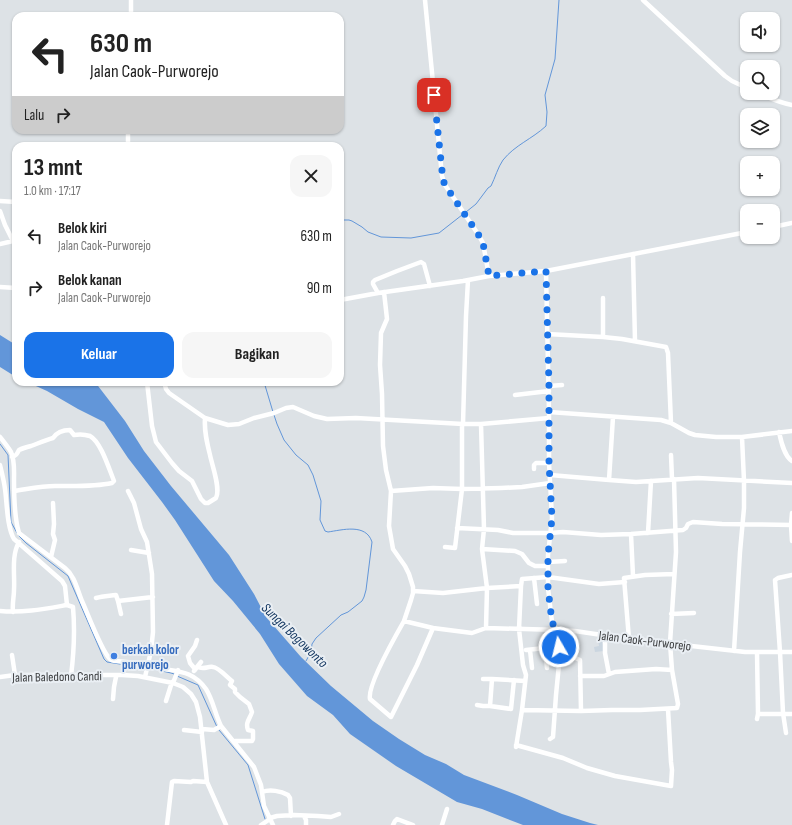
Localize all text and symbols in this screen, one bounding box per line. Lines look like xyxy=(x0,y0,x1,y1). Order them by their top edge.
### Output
map controls xyxy=(740,12,780,244)
button: sound xyxy=(740,12,780,52)
text: 630 m xyxy=(90,27,152,60)
icon: left xyxy=(24,28,76,80)
button: search xyxy=(740,60,780,100)
text: Jalan Caok-Purworejo xyxy=(90,61,219,82)
pin xyxy=(417,78,451,112)
icon: arrive xyxy=(423,84,445,106)
icon: right xyxy=(52,104,74,126)
text: Lalu xyxy=(24,106,44,125)
button: layers xyxy=(740,108,780,148)
text: 13 mnt xyxy=(24,153,83,182)
button: close xyxy=(290,155,332,197)
button: + xyxy=(740,156,780,196)
text: 1.0 km · 17:17 xyxy=(24,183,81,199)
button: − xyxy=(740,204,780,244)
text: Belok kiri xyxy=(58,219,107,238)
icon: left xyxy=(24,225,46,247)
text: 630 m xyxy=(300,227,332,246)
text: Jalan Caok-Purworejo xyxy=(58,238,151,254)
text: Belok kanan xyxy=(58,271,122,290)
icon: right xyxy=(24,277,46,299)
text: 90 m xyxy=(307,279,332,298)
text: Jalan Caok-Purworejo xyxy=(58,290,151,306)
button: Keluar xyxy=(24,332,174,378)
button: Bagikan xyxy=(182,332,332,378)
water label: Sungai Bogowonto xyxy=(258,599,332,671)
position arrow xyxy=(538,626,580,668)
street label: Jalan Caok-Purworejo xyxy=(597,627,692,655)
place label: berkah kolor purworejo xyxy=(122,642,179,673)
marker: berkah kolor purworejo xyxy=(109,651,119,661)
street label: Jalan Baledono Candi xyxy=(11,668,102,686)

